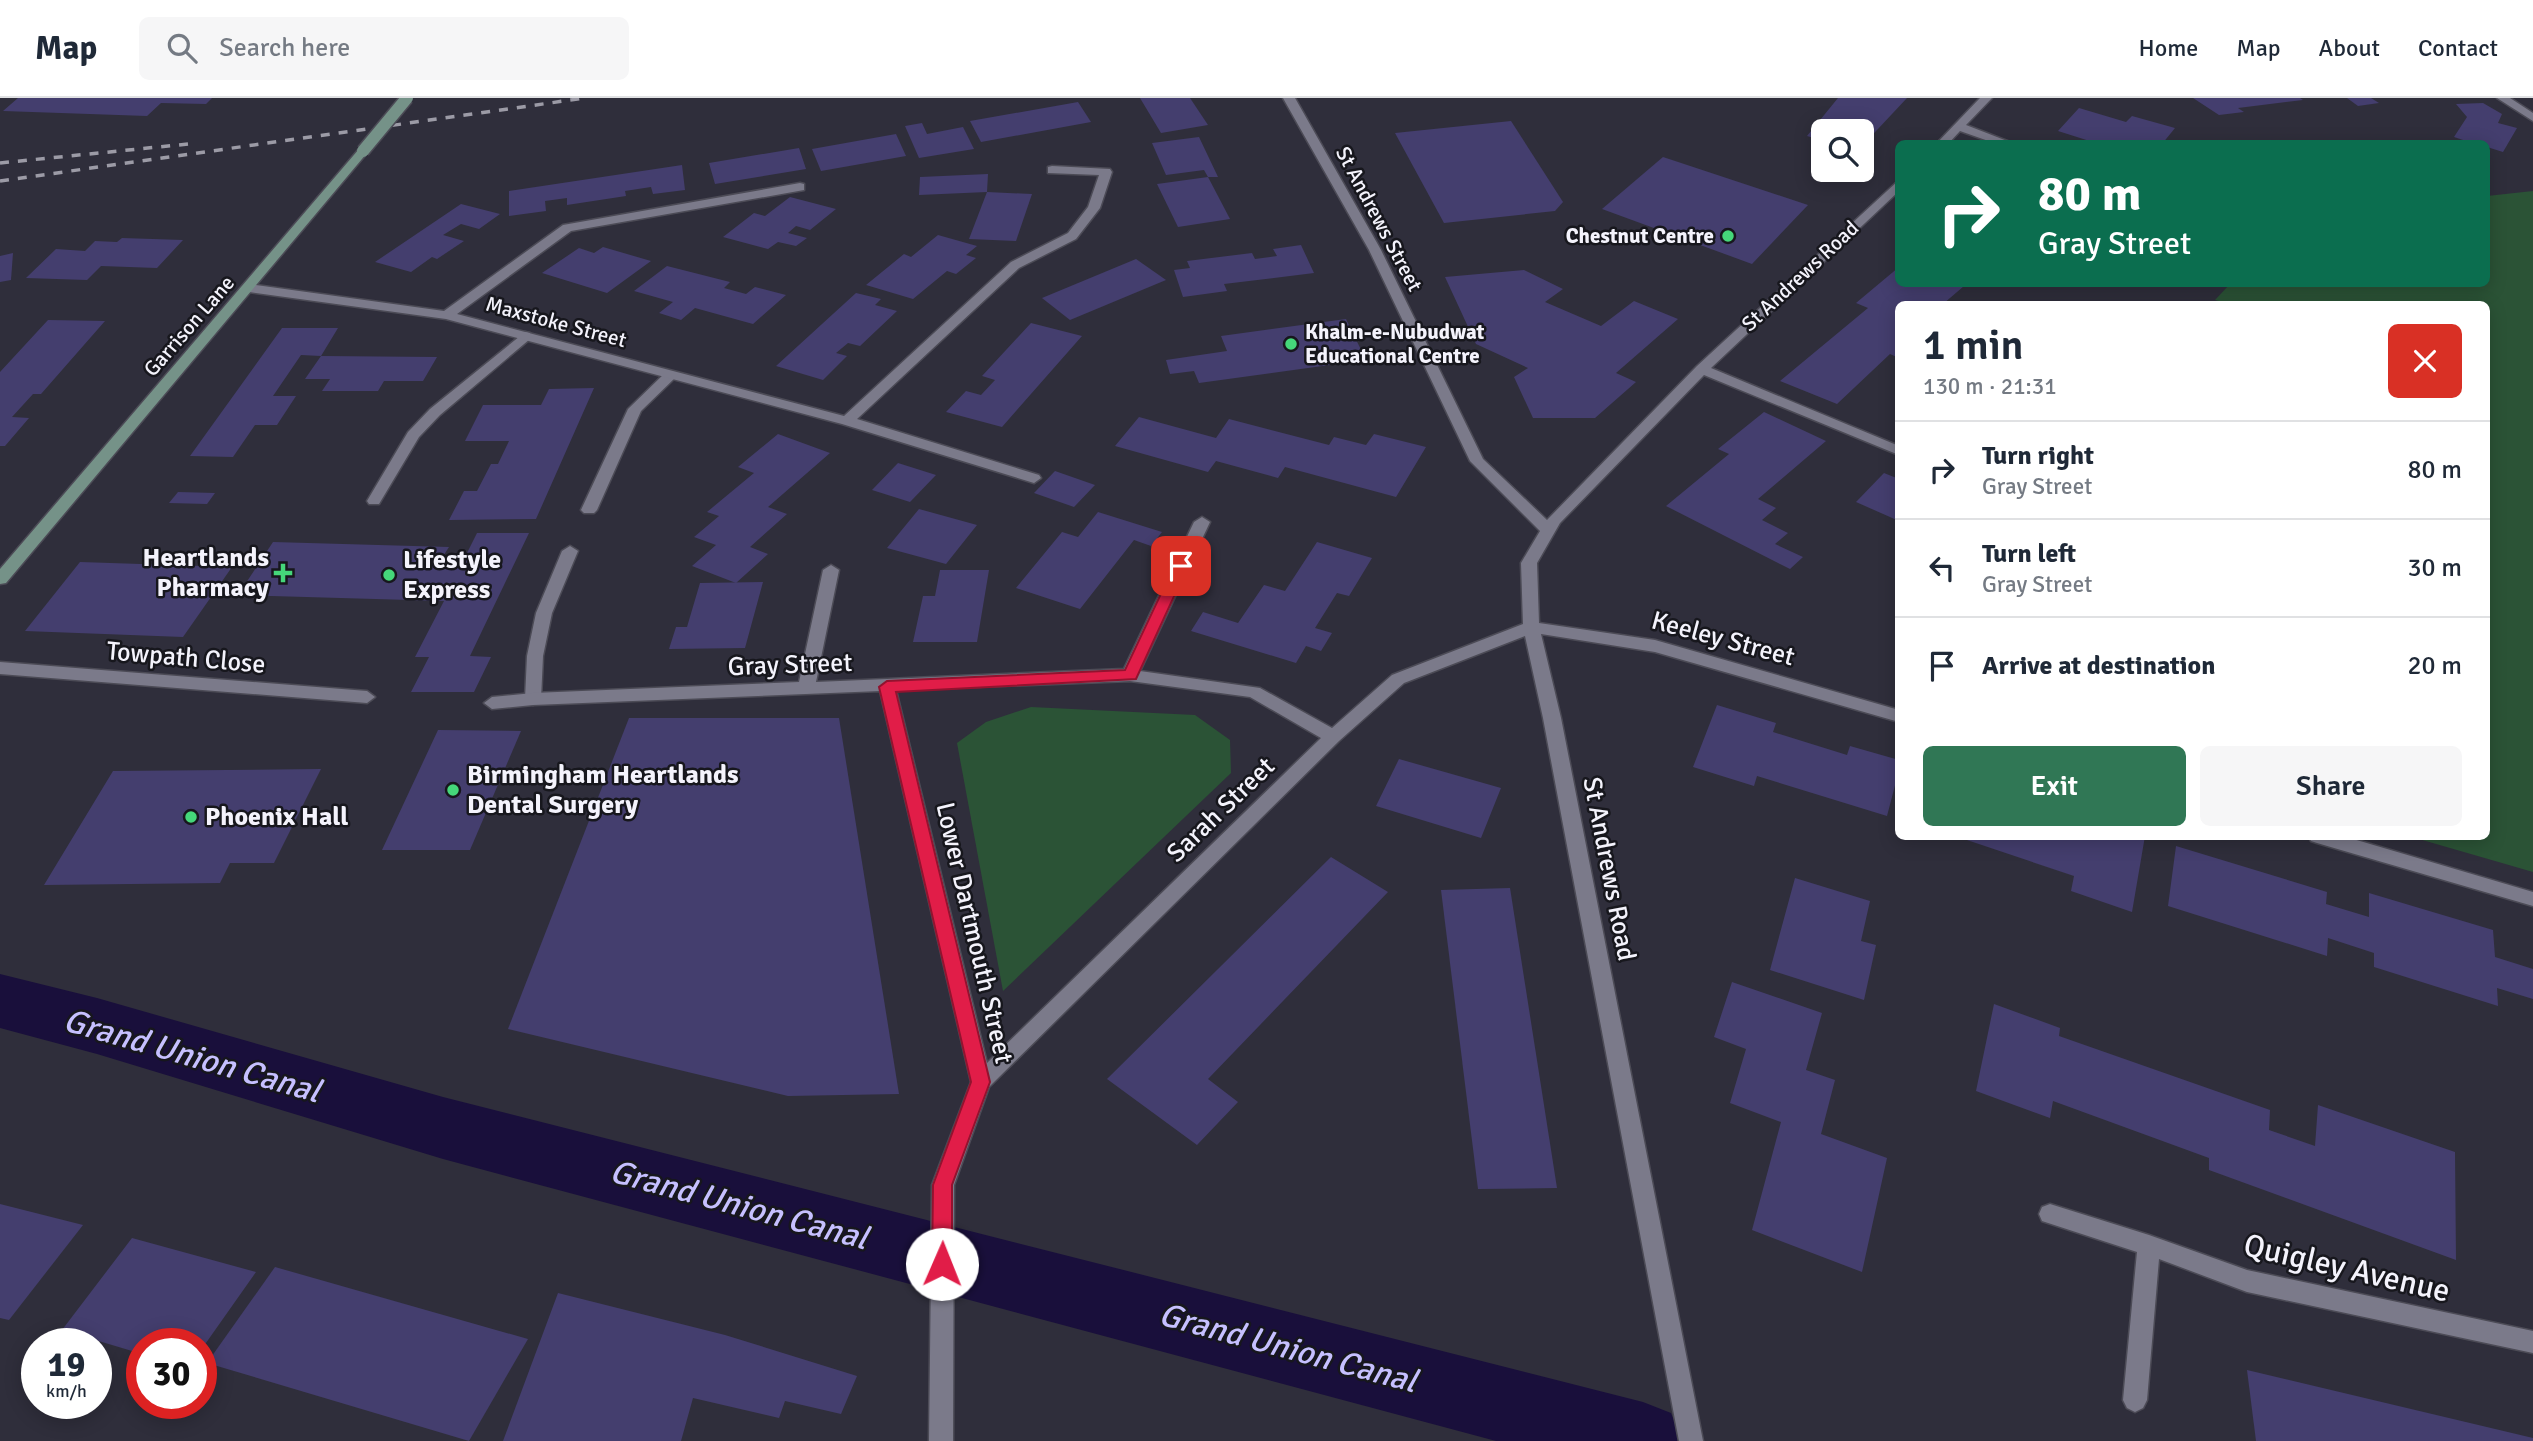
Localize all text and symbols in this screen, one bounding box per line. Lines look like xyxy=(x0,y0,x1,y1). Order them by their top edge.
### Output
search box xyxy=(139,17,629,80)
text: Map xyxy=(35,28,97,69)
icon: search xyxy=(163,29,201,67)
text: Search here xyxy=(219,32,350,64)
text: Home xyxy=(2138,33,2198,63)
text: Map xyxy=(2236,33,2281,63)
text: About xyxy=(2319,33,2380,63)
text: Contact xyxy=(2418,33,2498,63)
map controls xyxy=(1811,119,1874,182)
button: search xyxy=(1811,119,1874,182)
street label: St Andrews Street xyxy=(1330,142,1428,296)
text: 80 m xyxy=(2038,164,2141,224)
icon: right xyxy=(1923,168,2014,259)
street label: St Andrews Road xyxy=(1736,215,1864,337)
place label: Chestnut Centre xyxy=(1566,223,1714,249)
text: Gray Street xyxy=(2038,224,2191,263)
marker: Chestnut Centre xyxy=(1720,228,1736,244)
street label: Garrison Lane xyxy=(138,270,240,382)
street label: Maxstoke Street xyxy=(483,291,629,353)
place label: Khalm-e-Nubudwat Educational Centre xyxy=(1305,319,1485,369)
text: 1 min xyxy=(1923,320,2024,371)
button: close xyxy=(2388,324,2462,398)
marker: Khalm-e-Nubudwat Educational Centre xyxy=(1283,336,1299,352)
text: 130 m · 21:31 xyxy=(1923,372,2057,401)
text: Turn right xyxy=(1982,440,2094,472)
icon: right xyxy=(1923,451,1961,489)
text: 80 m xyxy=(2407,454,2462,486)
text: Gray Street xyxy=(1982,472,2092,501)
pin xyxy=(1151,536,1211,596)
text: Turn left xyxy=(1982,538,2076,570)
place label: Heartlands Pharmacy xyxy=(143,542,269,604)
place label: Lifestyle Express xyxy=(403,544,501,606)
icon: arrive xyxy=(1162,547,1200,585)
icon: left xyxy=(1923,549,1961,587)
text: 30 m xyxy=(2407,552,2462,584)
marker: Heartlands Pharmacy xyxy=(275,565,291,581)
marker: Lifestyle Express xyxy=(381,567,397,583)
text: Gray Street xyxy=(1982,570,2092,599)
street label: Keeley Street xyxy=(1648,605,1798,673)
street label: Towpath Close xyxy=(105,635,267,681)
street label: Gray Street xyxy=(727,647,853,683)
icon: arrive xyxy=(1923,647,1961,685)
text: Arrive at destination xyxy=(1982,650,2215,682)
text: 20 m xyxy=(2407,650,2462,682)
button: Exit xyxy=(1923,746,2186,826)
button: Share xyxy=(2200,746,2462,826)
street label: Sarah Street xyxy=(1160,751,1282,869)
place label: Birmingham Heartlands Dental Surgery xyxy=(467,759,739,821)
street label: St Andrews Road xyxy=(1576,774,1642,964)
marker: Birmingham Heartlands Dental Surgery xyxy=(445,782,461,798)
street label: Lower Dartmouth Street xyxy=(928,799,1020,1067)
place label: Phoenix Hall xyxy=(205,801,348,833)
marker: Phoenix Hall xyxy=(183,809,199,825)
water label: Grand Union Canal xyxy=(59,1000,327,1113)
water label: Grand Union Canal xyxy=(606,1151,874,1260)
street label: Quigley Avenue xyxy=(2240,1225,2454,1311)
position arrow xyxy=(905,1227,979,1301)
water label: Grand Union Canal xyxy=(1155,1294,1423,1403)
speed limit sign: 30 xyxy=(126,1328,217,1419)
text: 19 xyxy=(48,1343,85,1386)
text: km/h xyxy=(46,1380,87,1402)

